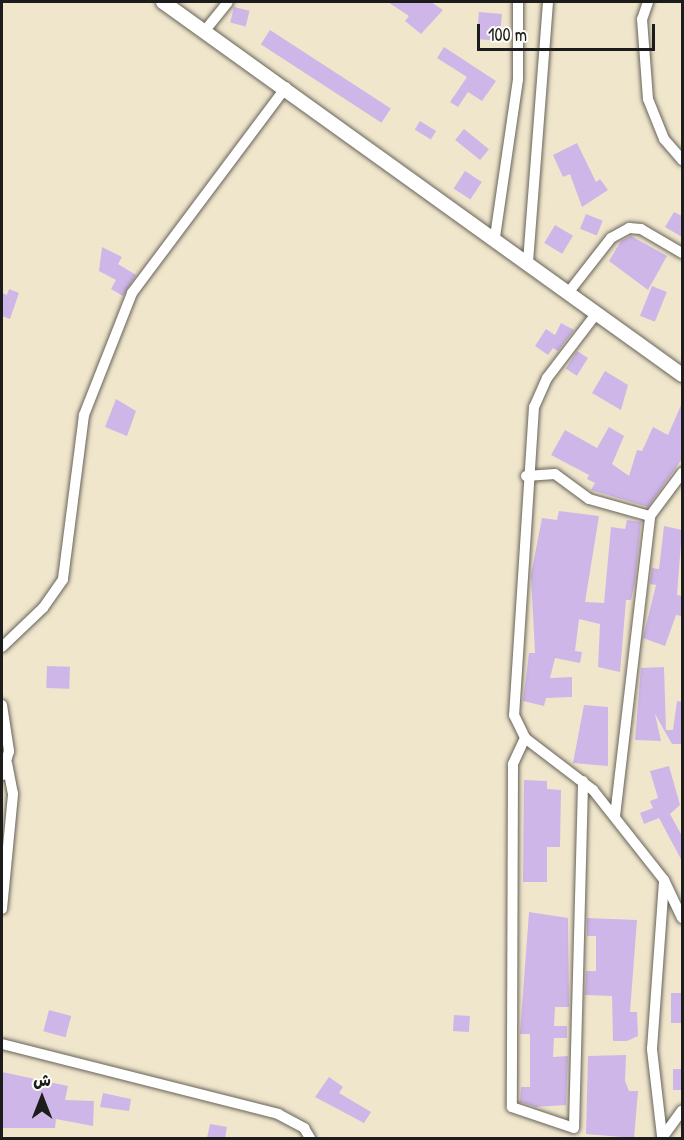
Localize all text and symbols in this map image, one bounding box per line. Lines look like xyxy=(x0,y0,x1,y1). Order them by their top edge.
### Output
scale bar xyxy=(480,12,658,50)
text: 100 m xyxy=(488,22,527,47)
north arrow xyxy=(12,1068,72,1128)
text: ش xyxy=(33,1069,51,1091)

